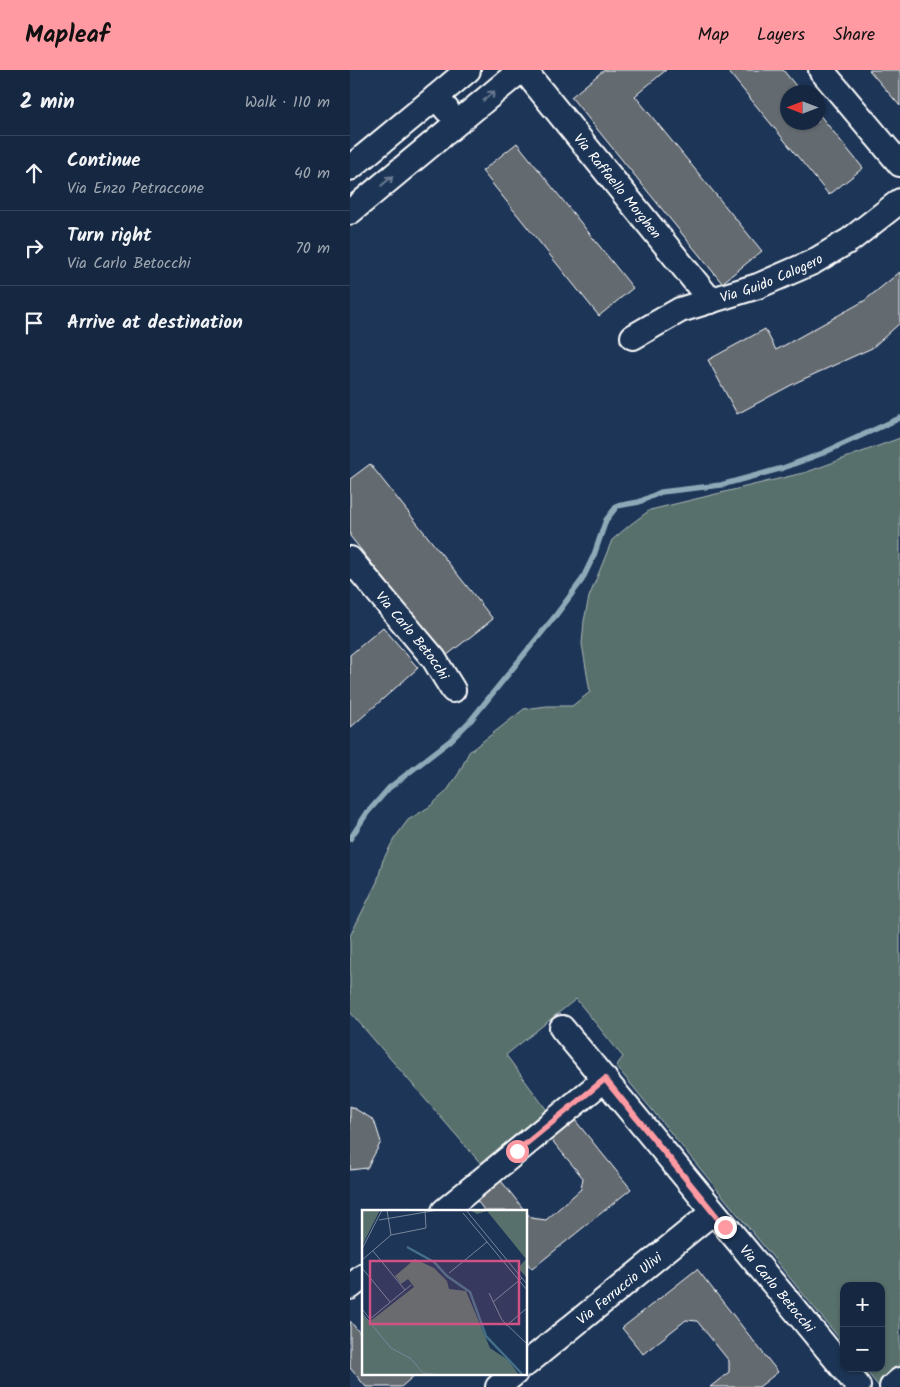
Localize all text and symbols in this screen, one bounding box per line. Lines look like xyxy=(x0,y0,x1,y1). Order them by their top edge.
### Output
text: Mapleaf xyxy=(25,16,109,55)
text: Map xyxy=(698,21,729,50)
text: Layers xyxy=(757,21,805,50)
text: Share xyxy=(833,21,875,50)
north arrow xyxy=(780,85,825,130)
text: 2 min xyxy=(20,86,75,119)
text: Walk · 110 m xyxy=(245,90,330,115)
one-way arrow xyxy=(482,91,495,102)
street label: Via Raffaello Morghen xyxy=(568,129,666,244)
text: Continue xyxy=(67,146,140,176)
icon: ahead xyxy=(20,159,48,187)
text: 40 m xyxy=(294,161,330,186)
one-way arrow xyxy=(381,175,394,186)
text: Via Enzo Petraccone xyxy=(67,176,204,201)
text: Turn right xyxy=(67,221,152,251)
icon: right xyxy=(20,234,48,262)
text: 70 m xyxy=(295,236,330,261)
street label: Via Guido Calogero xyxy=(717,248,828,309)
text: Via Carlo Betocchi xyxy=(67,251,191,276)
text: Arrive at destination xyxy=(67,308,243,338)
icon: arrive xyxy=(20,309,48,337)
street label: Via Carlo Betocchi xyxy=(370,587,455,685)
route start xyxy=(506,1140,529,1163)
inset map xyxy=(362,1210,528,1374)
route end xyxy=(714,1216,737,1239)
street label: Via Carlo Betocchi xyxy=(734,1240,820,1338)
street label: Via Ferruccio Ulivi xyxy=(572,1247,668,1331)
map controls xyxy=(840,1282,885,1372)
button: + xyxy=(840,1282,885,1327)
button: − xyxy=(840,1327,885,1372)

